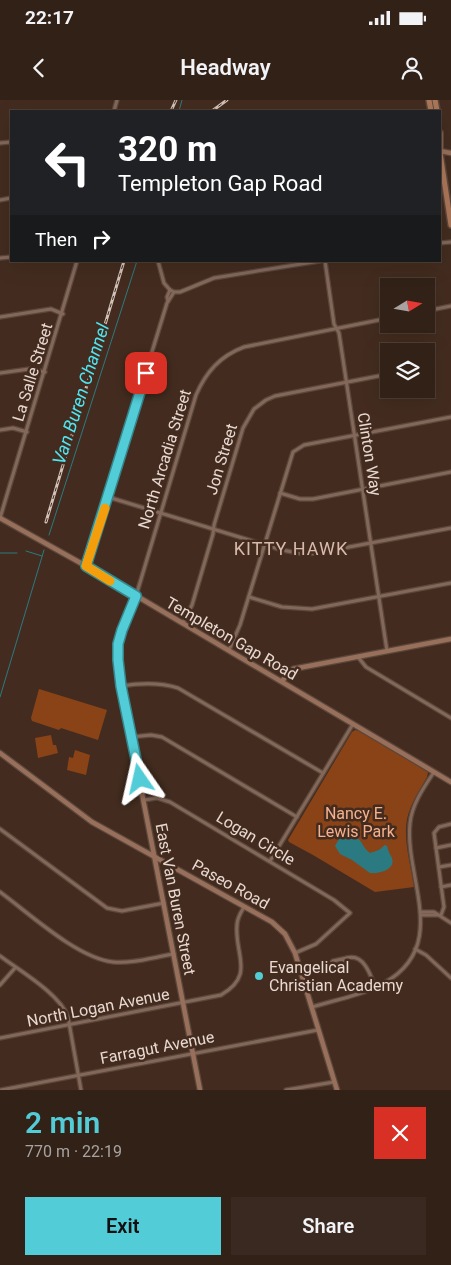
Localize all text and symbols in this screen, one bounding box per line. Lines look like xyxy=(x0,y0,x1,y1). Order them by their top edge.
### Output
text: 22:17 xyxy=(25,6,74,29)
icon: back xyxy=(25,54,53,82)
icon: person xyxy=(398,54,426,82)
text: Headway xyxy=(180,55,271,80)
text: 320 m xyxy=(118,129,217,170)
icon: left xyxy=(35,130,100,195)
text: Templeton Gap Road xyxy=(118,171,323,196)
icon: right xyxy=(87,225,115,253)
text: Then xyxy=(35,228,77,251)
north arrow xyxy=(380,278,435,332)
map controls xyxy=(380,278,435,398)
water label: Van Buren Channel xyxy=(48,320,113,467)
street label: La Salle Street xyxy=(8,321,56,424)
button: layers xyxy=(380,343,435,398)
pin xyxy=(125,352,167,394)
icon: arrive xyxy=(132,359,160,387)
street label: North Arcadia Street xyxy=(134,387,195,531)
street label: Clinton Way xyxy=(354,411,386,498)
street label: Jon Street xyxy=(202,421,241,497)
district label: KITTY HAWK xyxy=(234,538,348,559)
street label: Templeton Gap Road xyxy=(163,593,301,684)
position arrow xyxy=(113,752,165,804)
park label: Nancy E. Lewis Park xyxy=(317,804,396,841)
street label: Logan Circle xyxy=(213,807,299,869)
street label: East Van Buren Street xyxy=(151,822,200,977)
street label: Paseo Road xyxy=(189,855,273,913)
place label: Evangelical Christian Academy xyxy=(269,958,403,995)
marker: Evangelical Christian Academy xyxy=(253,970,265,982)
street label: North Logan Avenue xyxy=(25,984,171,1031)
street label: Farragut Avenue xyxy=(98,1027,216,1068)
text: 2 min xyxy=(25,1105,100,1140)
button: close xyxy=(374,1107,426,1159)
text: 770 m · 22:19 xyxy=(25,1142,122,1161)
button: Exit xyxy=(25,1197,221,1255)
button: Share xyxy=(231,1197,426,1255)

